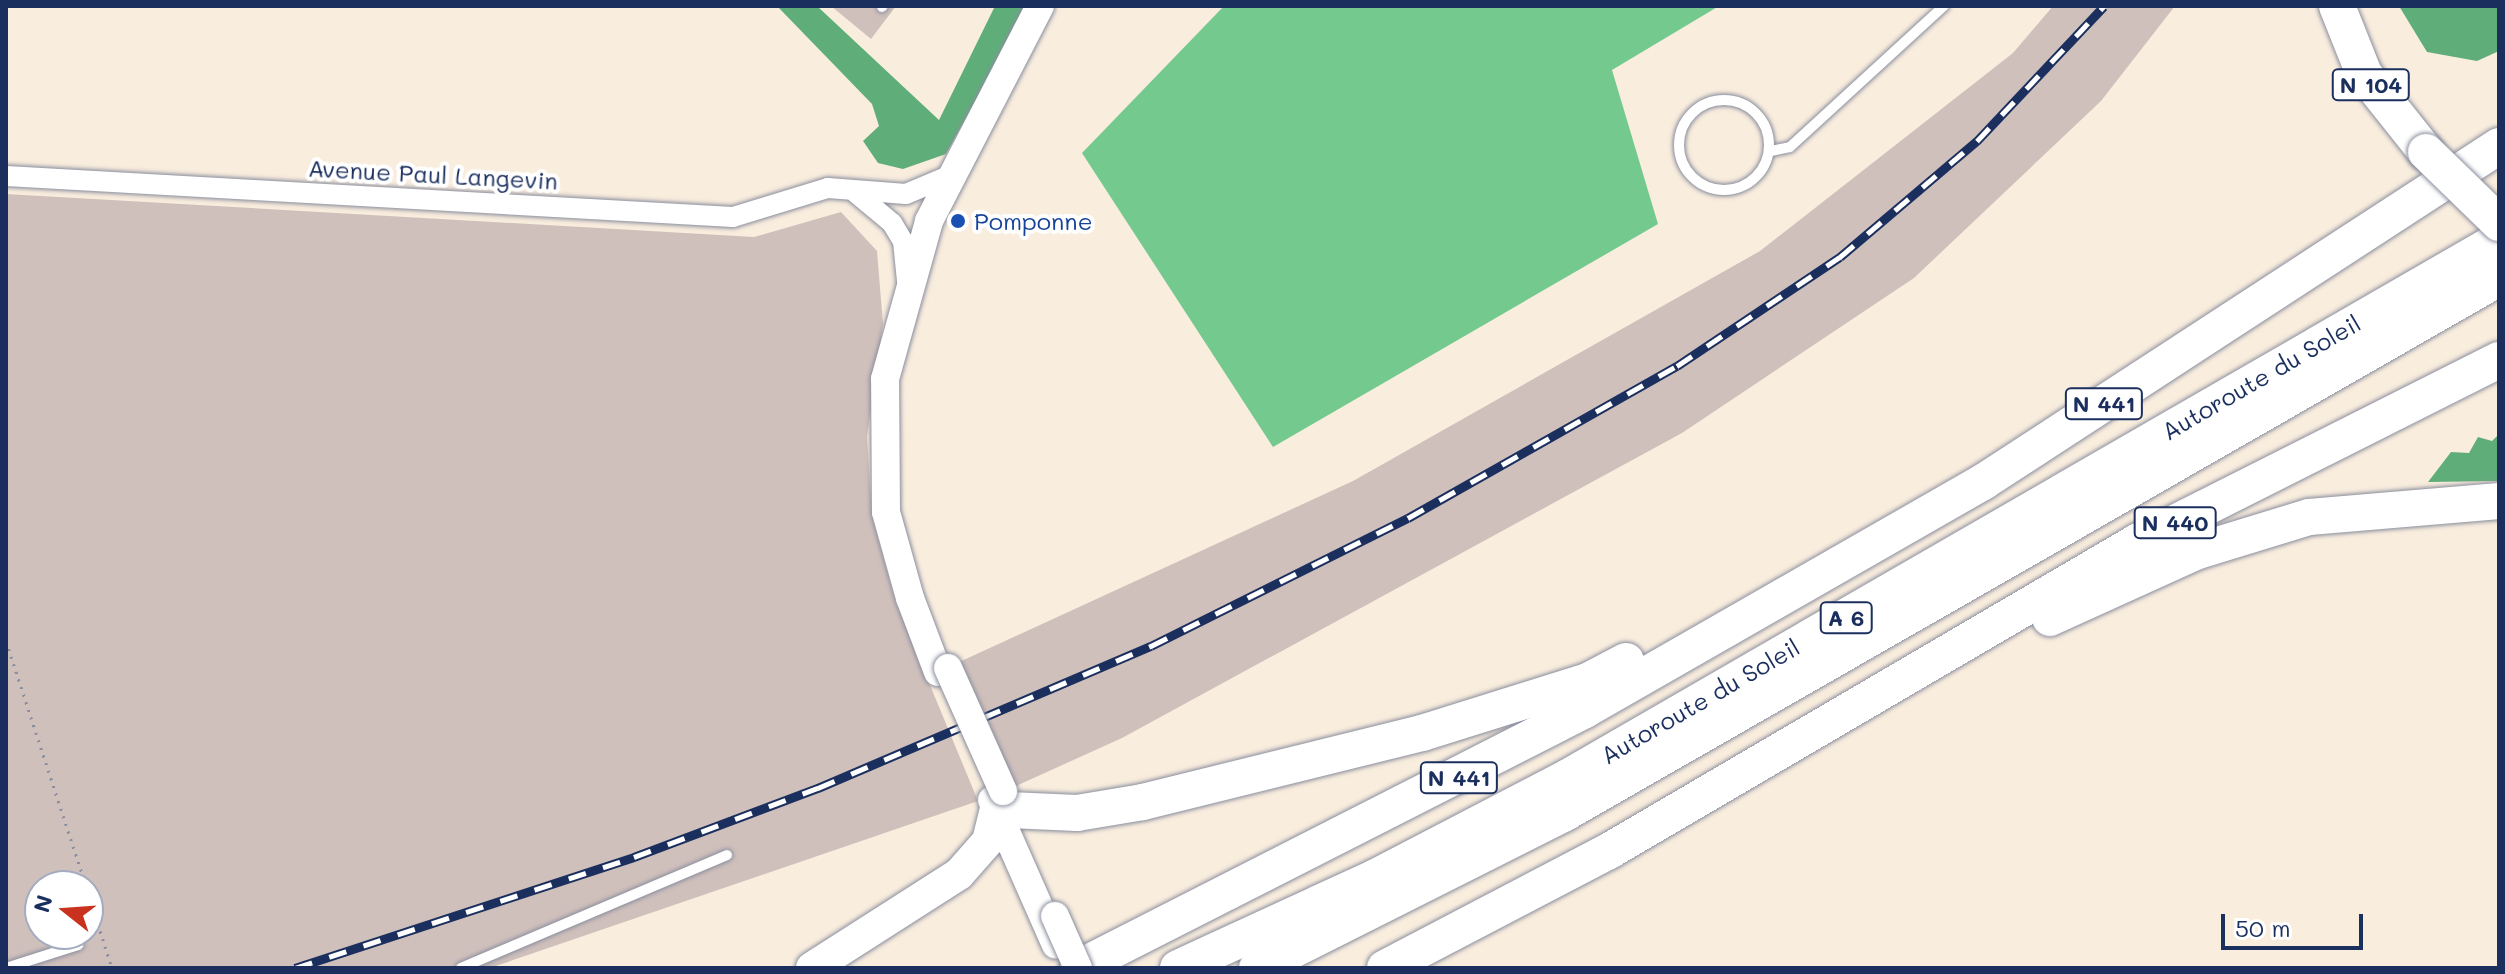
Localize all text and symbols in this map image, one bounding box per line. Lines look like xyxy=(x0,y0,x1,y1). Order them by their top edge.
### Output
road number: N 104 xyxy=(2331,67,2411,103)
street label: Avenue Paul Langevin xyxy=(307,153,559,195)
place label: Pomponne xyxy=(974,207,1093,235)
marker: Pomponne xyxy=(949,212,967,230)
street label: Autoroute du Soleil xyxy=(2156,308,2366,446)
road number: N 441 xyxy=(2064,386,2144,422)
road number: N 440 xyxy=(2133,505,2217,541)
road number: A 6 xyxy=(1818,600,1874,636)
street label: Autoroute du Soleil xyxy=(1595,632,1805,770)
road number: N 441 xyxy=(1419,760,1499,796)
north arrow xyxy=(24,870,104,950)
text: N xyxy=(26,891,59,916)
scale bar xyxy=(2225,898,2367,948)
text: 50 m xyxy=(2235,912,2291,943)

